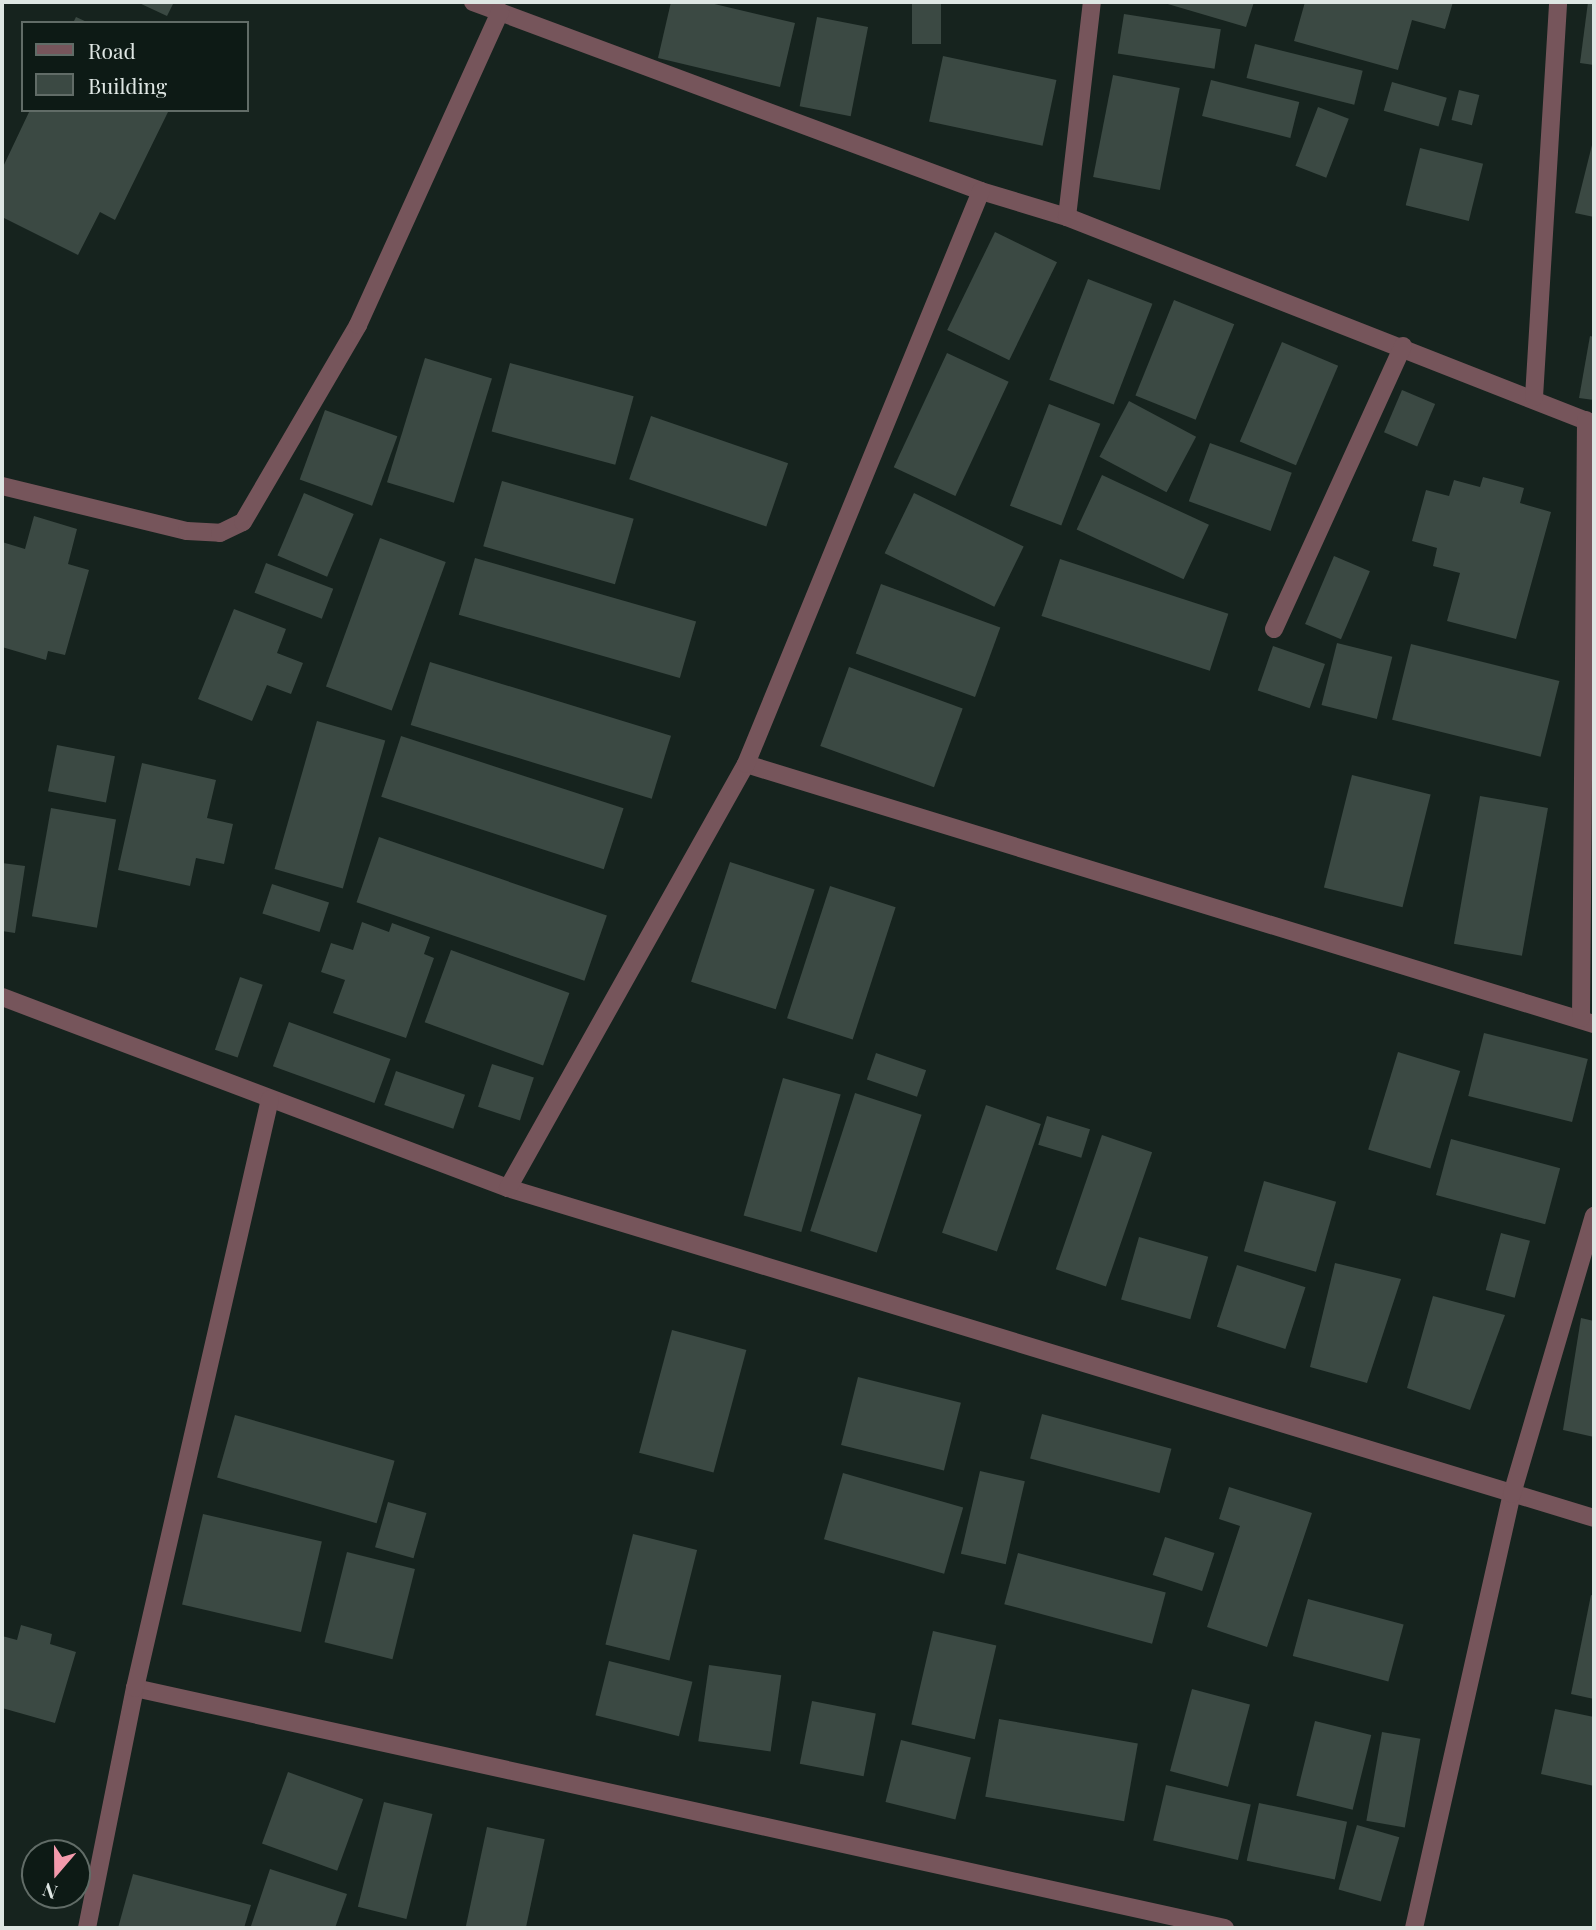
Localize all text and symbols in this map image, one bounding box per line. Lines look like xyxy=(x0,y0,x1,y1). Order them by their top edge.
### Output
legend xyxy=(21,21,248,112)
text: Road xyxy=(88,36,136,64)
text: Building xyxy=(88,71,167,99)
north arrow xyxy=(21,1839,91,1909)
text: N xyxy=(39,1877,60,1906)

